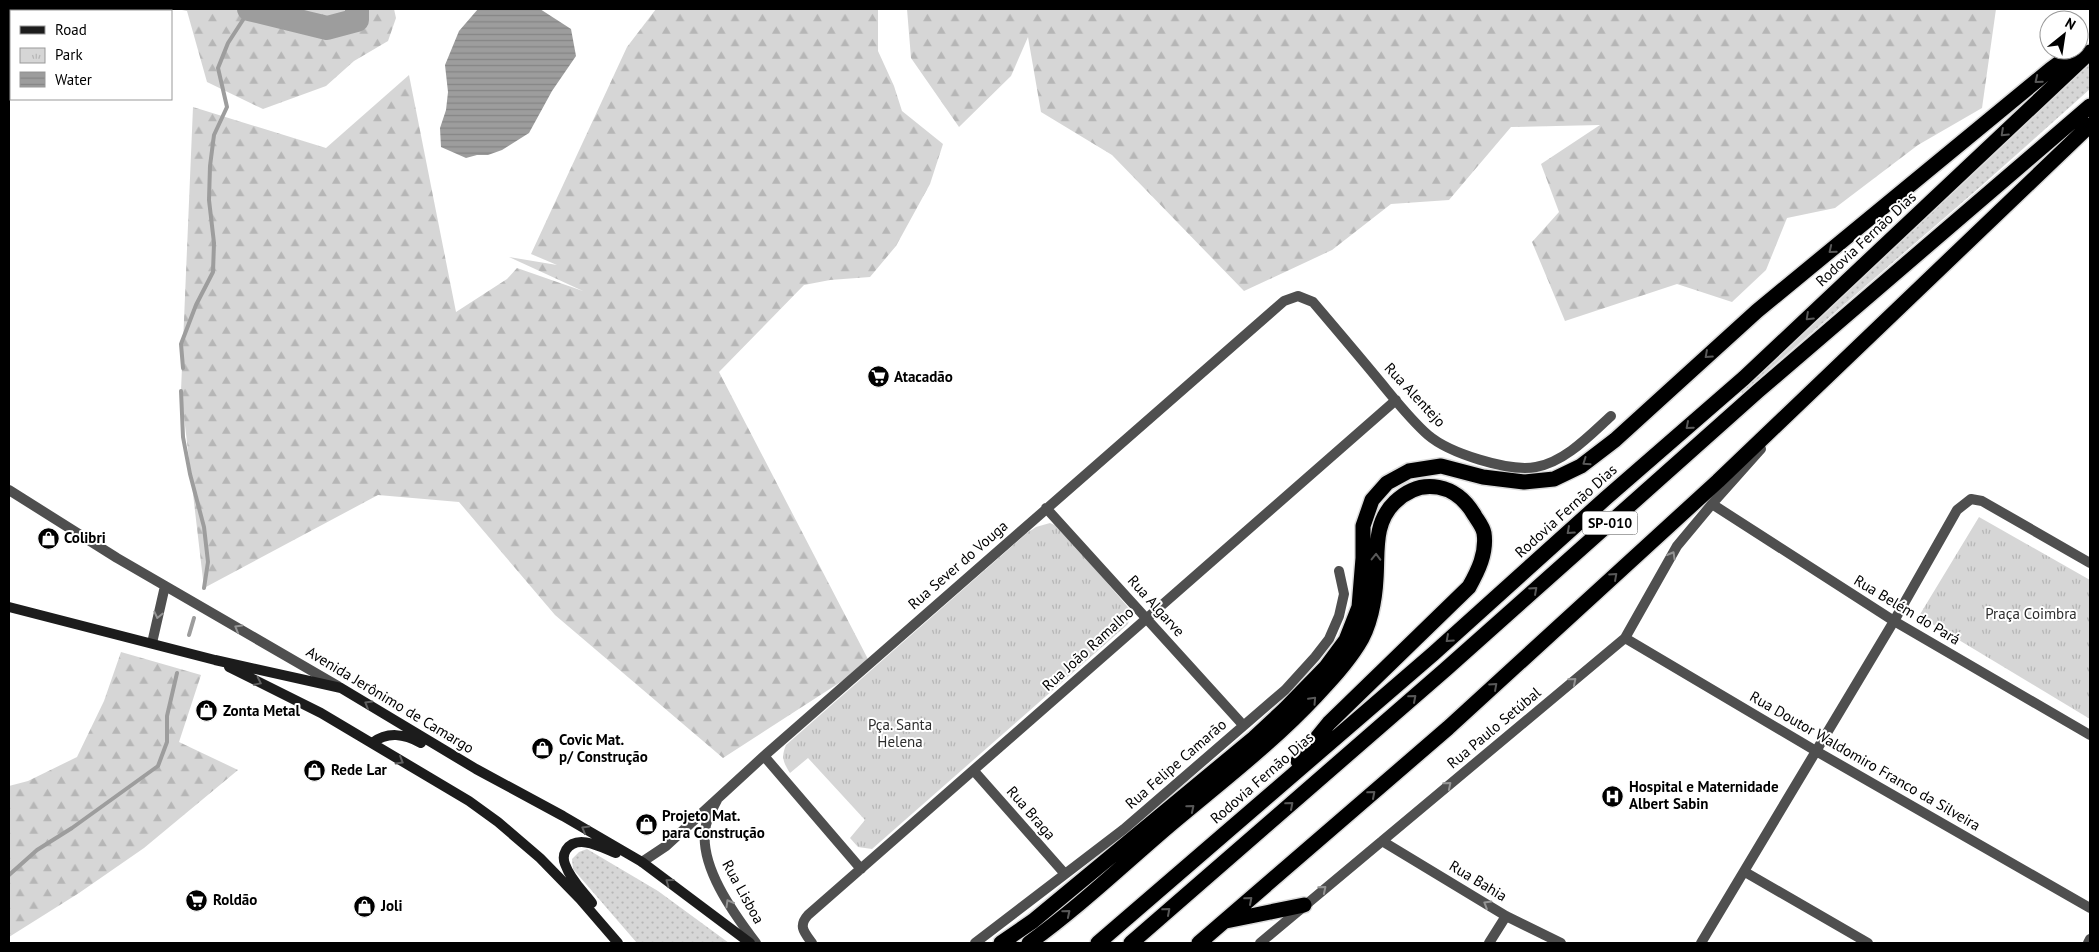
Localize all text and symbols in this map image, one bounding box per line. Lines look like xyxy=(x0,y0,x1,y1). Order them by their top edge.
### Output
legend xyxy=(10,10,172,100)
north arrow xyxy=(2039,10,2089,60)
text: N xyxy=(2062,14,2079,34)
text: Road xyxy=(55,20,87,39)
text: Park xyxy=(55,45,83,64)
text: Water xyxy=(55,70,92,89)
one-way arrow xyxy=(2035,74,2044,83)
one-way arrow xyxy=(2000,127,2009,136)
street label: Rodovia Fernão Dias xyxy=(1811,187,1920,290)
one-way arrow xyxy=(1829,244,1838,252)
one-way arrow xyxy=(1806,311,1815,320)
one-way arrow xyxy=(1705,350,1714,359)
street label: Rua Alentejo xyxy=(1381,358,1450,431)
supermarket icon: Atacadão xyxy=(866,365,890,389)
place label: Atacadão xyxy=(894,367,953,386)
one-way arrow xyxy=(1686,420,1695,429)
one-way arrow xyxy=(1582,456,1592,465)
street label: Rodovia Fernão Dias xyxy=(1511,460,1621,561)
road number: SP-010 xyxy=(1582,512,1638,534)
street label: Rua Sever do Vouga xyxy=(904,516,1012,613)
one-way arrow xyxy=(1567,525,1576,534)
shop icon: Colibri xyxy=(36,526,60,550)
place label: Colibri xyxy=(64,528,106,547)
one-way arrow xyxy=(1666,552,1676,561)
one-way arrow xyxy=(1371,553,1382,561)
street label: Rua Belém do Pará xyxy=(1851,570,1964,649)
street label: Rua Algarve xyxy=(1124,571,1189,640)
one-way arrow xyxy=(1608,573,1617,582)
one-way arrow xyxy=(1529,587,1538,596)
street label: Rua João Ramalho xyxy=(1038,603,1137,695)
park label: Praça Coimbra xyxy=(1985,604,2077,623)
one-way arrow xyxy=(154,610,164,619)
one-way arrow xyxy=(235,625,244,635)
one-way arrow xyxy=(1446,633,1455,642)
street label: Avenida Jerônimo de Camargo xyxy=(303,642,478,757)
one-way arrow xyxy=(253,676,262,686)
one-way arrow xyxy=(1568,678,1577,687)
street label: Rua Paulo Setúbal xyxy=(1443,682,1545,772)
one-way arrow xyxy=(1489,683,1498,692)
street label: Rua Doutor Waldomiro Franco da Silveira xyxy=(1747,687,1984,835)
one-way arrow xyxy=(1407,695,1416,704)
one-way arrow xyxy=(1307,697,1316,706)
shop icon: Zonta Metal xyxy=(195,699,219,723)
place label: Zonta Metal xyxy=(223,701,301,720)
one-way arrow xyxy=(364,701,373,711)
park label: Pça. Santa Helena xyxy=(868,715,932,751)
street label: Rua Felipe Camarão xyxy=(1121,715,1230,813)
street label: Rodovia Fernão Dias xyxy=(1206,728,1317,828)
place label: Covic Mat. p/ Construção xyxy=(559,730,648,766)
shop icon: Covic Mat. p/ Construção xyxy=(531,737,555,761)
one-way arrow xyxy=(395,754,404,764)
shop icon: Rede Lar xyxy=(303,758,327,782)
place label: Rede Lar xyxy=(331,760,388,779)
place label: Hospital e Maternidade Albert Sabin xyxy=(1629,777,1779,813)
street label: Rua Braga xyxy=(1003,782,1060,843)
one-way arrow xyxy=(1443,782,1452,791)
hospital icon: Hospital e Maternidade Albert Sabin xyxy=(1601,784,1625,808)
one-way arrow xyxy=(1367,790,1376,799)
one-way arrow xyxy=(1284,802,1293,810)
one-way arrow xyxy=(1185,805,1194,813)
place label: Projeto Mat. para Construção xyxy=(662,806,765,842)
shop icon: Projeto Mat. para Construção xyxy=(634,813,658,837)
one-way arrow xyxy=(581,825,590,835)
street label: Rua Bahia xyxy=(1446,856,1511,905)
street label: Rua Lisboa xyxy=(718,857,769,927)
one-way arrow xyxy=(666,879,675,888)
one-way arrow xyxy=(1318,886,1327,895)
supermarket icon: Roldão xyxy=(185,888,209,912)
place label: Roldão xyxy=(213,890,257,909)
shop icon: Joli xyxy=(353,894,377,918)
place label: Joli xyxy=(380,896,403,915)
one-way arrow xyxy=(1244,897,1253,906)
one-way arrow xyxy=(725,900,735,909)
one-way arrow xyxy=(1483,901,1492,911)
one-way arrow xyxy=(1162,908,1171,917)
one-way arrow xyxy=(1061,910,1070,918)

